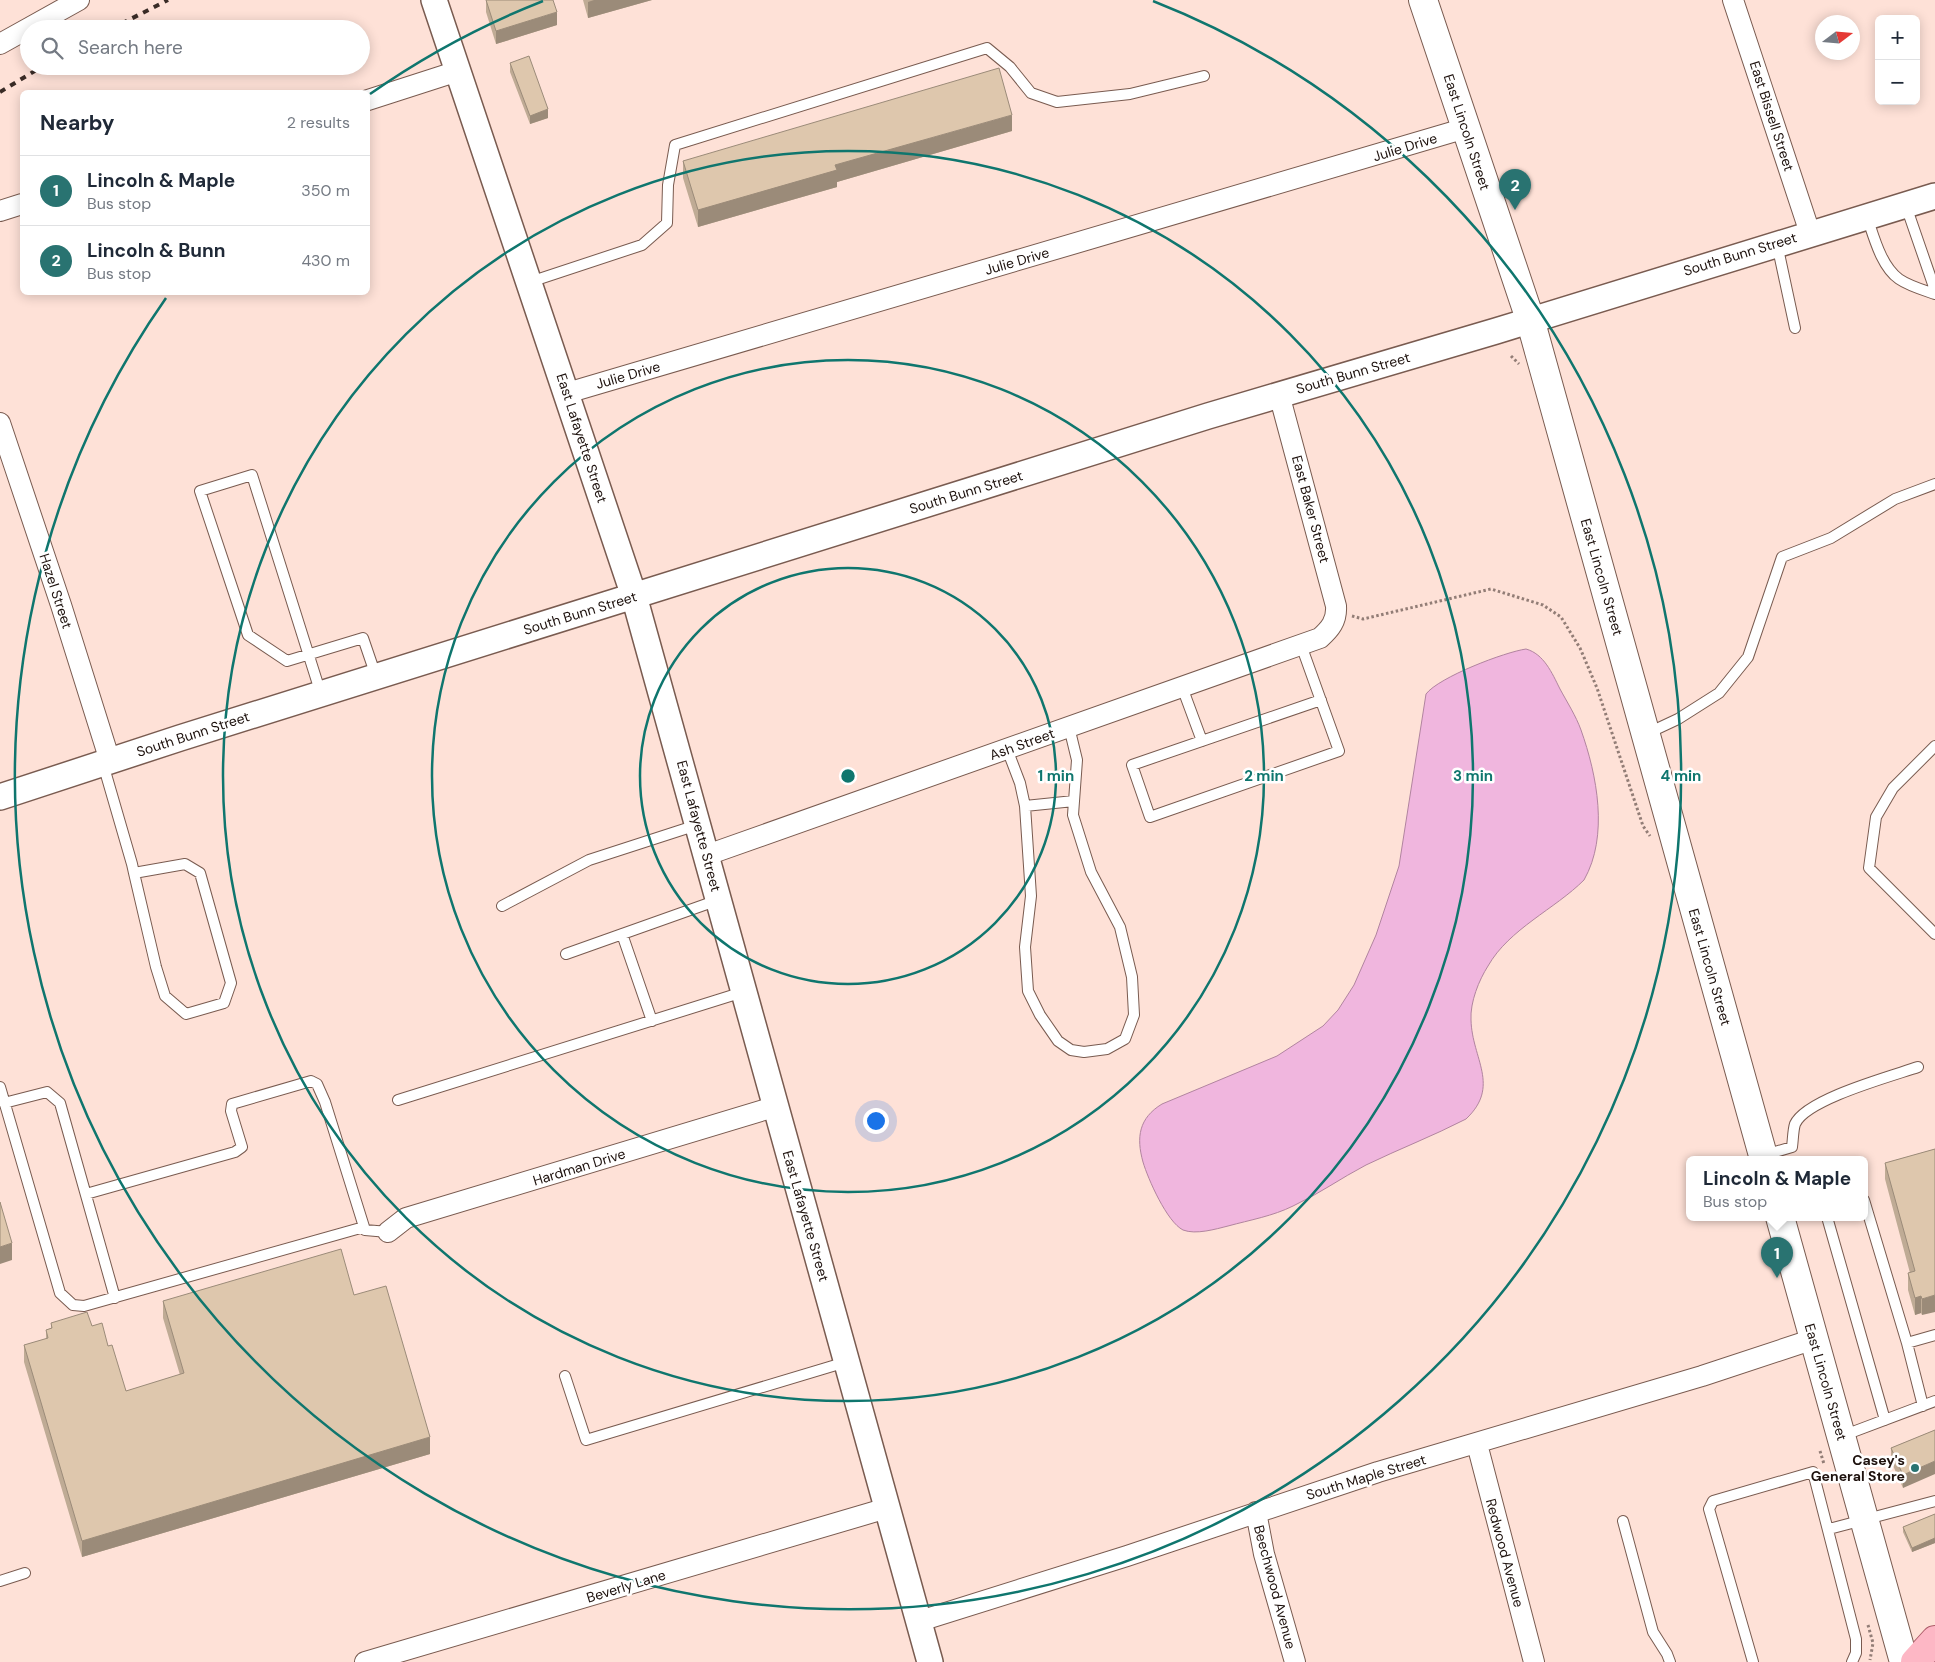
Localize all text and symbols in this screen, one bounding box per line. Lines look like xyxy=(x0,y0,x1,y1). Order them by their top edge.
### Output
north arrow xyxy=(1815,15,1860,60)
map controls xyxy=(1875,15,1920,105)
button: + xyxy=(1875,15,1920,60)
search box xyxy=(20,20,370,75)
icon: search xyxy=(38,34,66,62)
text: Search here xyxy=(78,35,183,60)
street label: East Bissell Street xyxy=(1746,59,1798,173)
button: − xyxy=(1875,60,1920,105)
street label: East Lincoln Street xyxy=(1440,72,1494,192)
text: Nearby xyxy=(40,109,114,137)
text: 2 results xyxy=(287,112,350,133)
street label: Julie Drive xyxy=(1371,129,1439,165)
text: Lincoln & Maple xyxy=(87,168,235,193)
pin: 2 xyxy=(1499,169,1531,210)
text: 1 xyxy=(53,180,59,201)
text: 350 m xyxy=(301,180,350,201)
text: Bus stop xyxy=(87,193,151,214)
street label: South Bunn Street xyxy=(1681,228,1799,280)
text: Lincoln & Bunn xyxy=(87,238,226,263)
street label: Julie Drive xyxy=(983,243,1051,279)
text: 2 xyxy=(51,250,61,271)
text: 430 m xyxy=(301,250,350,271)
text: Bus stop xyxy=(87,263,151,284)
street label: South Bunn Street xyxy=(1294,348,1412,398)
street label: Julie Drive xyxy=(594,357,662,393)
street label: East Lafayette Street xyxy=(553,371,611,505)
street label: East Baker Street xyxy=(1288,453,1334,565)
street label: South Bunn Street xyxy=(907,466,1025,518)
street label: East Lincoln Street xyxy=(1577,516,1627,638)
street label: Hazel Street xyxy=(35,551,77,631)
street label: South Bunn Street xyxy=(521,587,639,639)
street label: South Bunn Street xyxy=(134,707,252,761)
street label: Ash Street xyxy=(987,724,1057,764)
street label: East Lafayette Street xyxy=(673,758,725,894)
text: 1 min xyxy=(1038,766,1074,786)
text: 2 min xyxy=(1244,766,1284,786)
text: 3 min xyxy=(1453,766,1493,786)
text: 4 min xyxy=(1661,766,1701,786)
centre of rings xyxy=(839,767,857,785)
street label: East Lincoln Street xyxy=(1685,906,1735,1028)
your location xyxy=(863,1108,889,1134)
street label: Hardman Drive xyxy=(531,1144,628,1190)
street label: East Lafayette Street xyxy=(779,1148,833,1284)
popup xyxy=(1686,1156,1868,1221)
text: Lincoln & Maple xyxy=(1703,1166,1851,1191)
text: Bus stop xyxy=(1703,1191,1767,1212)
pin: 1 xyxy=(1761,1237,1793,1278)
street label: East Lincoln Street xyxy=(1801,1321,1851,1443)
street label: South Maple Street xyxy=(1304,1450,1428,1504)
place label: Casey's General Store xyxy=(1811,1451,1905,1485)
marker: Casey's General Store xyxy=(1909,1462,1921,1474)
street label: Redwood Avenue xyxy=(1482,1497,1528,1609)
street label: Beechwood Avenue xyxy=(1250,1523,1300,1651)
street label: Beverly Lane xyxy=(584,1565,668,1607)

